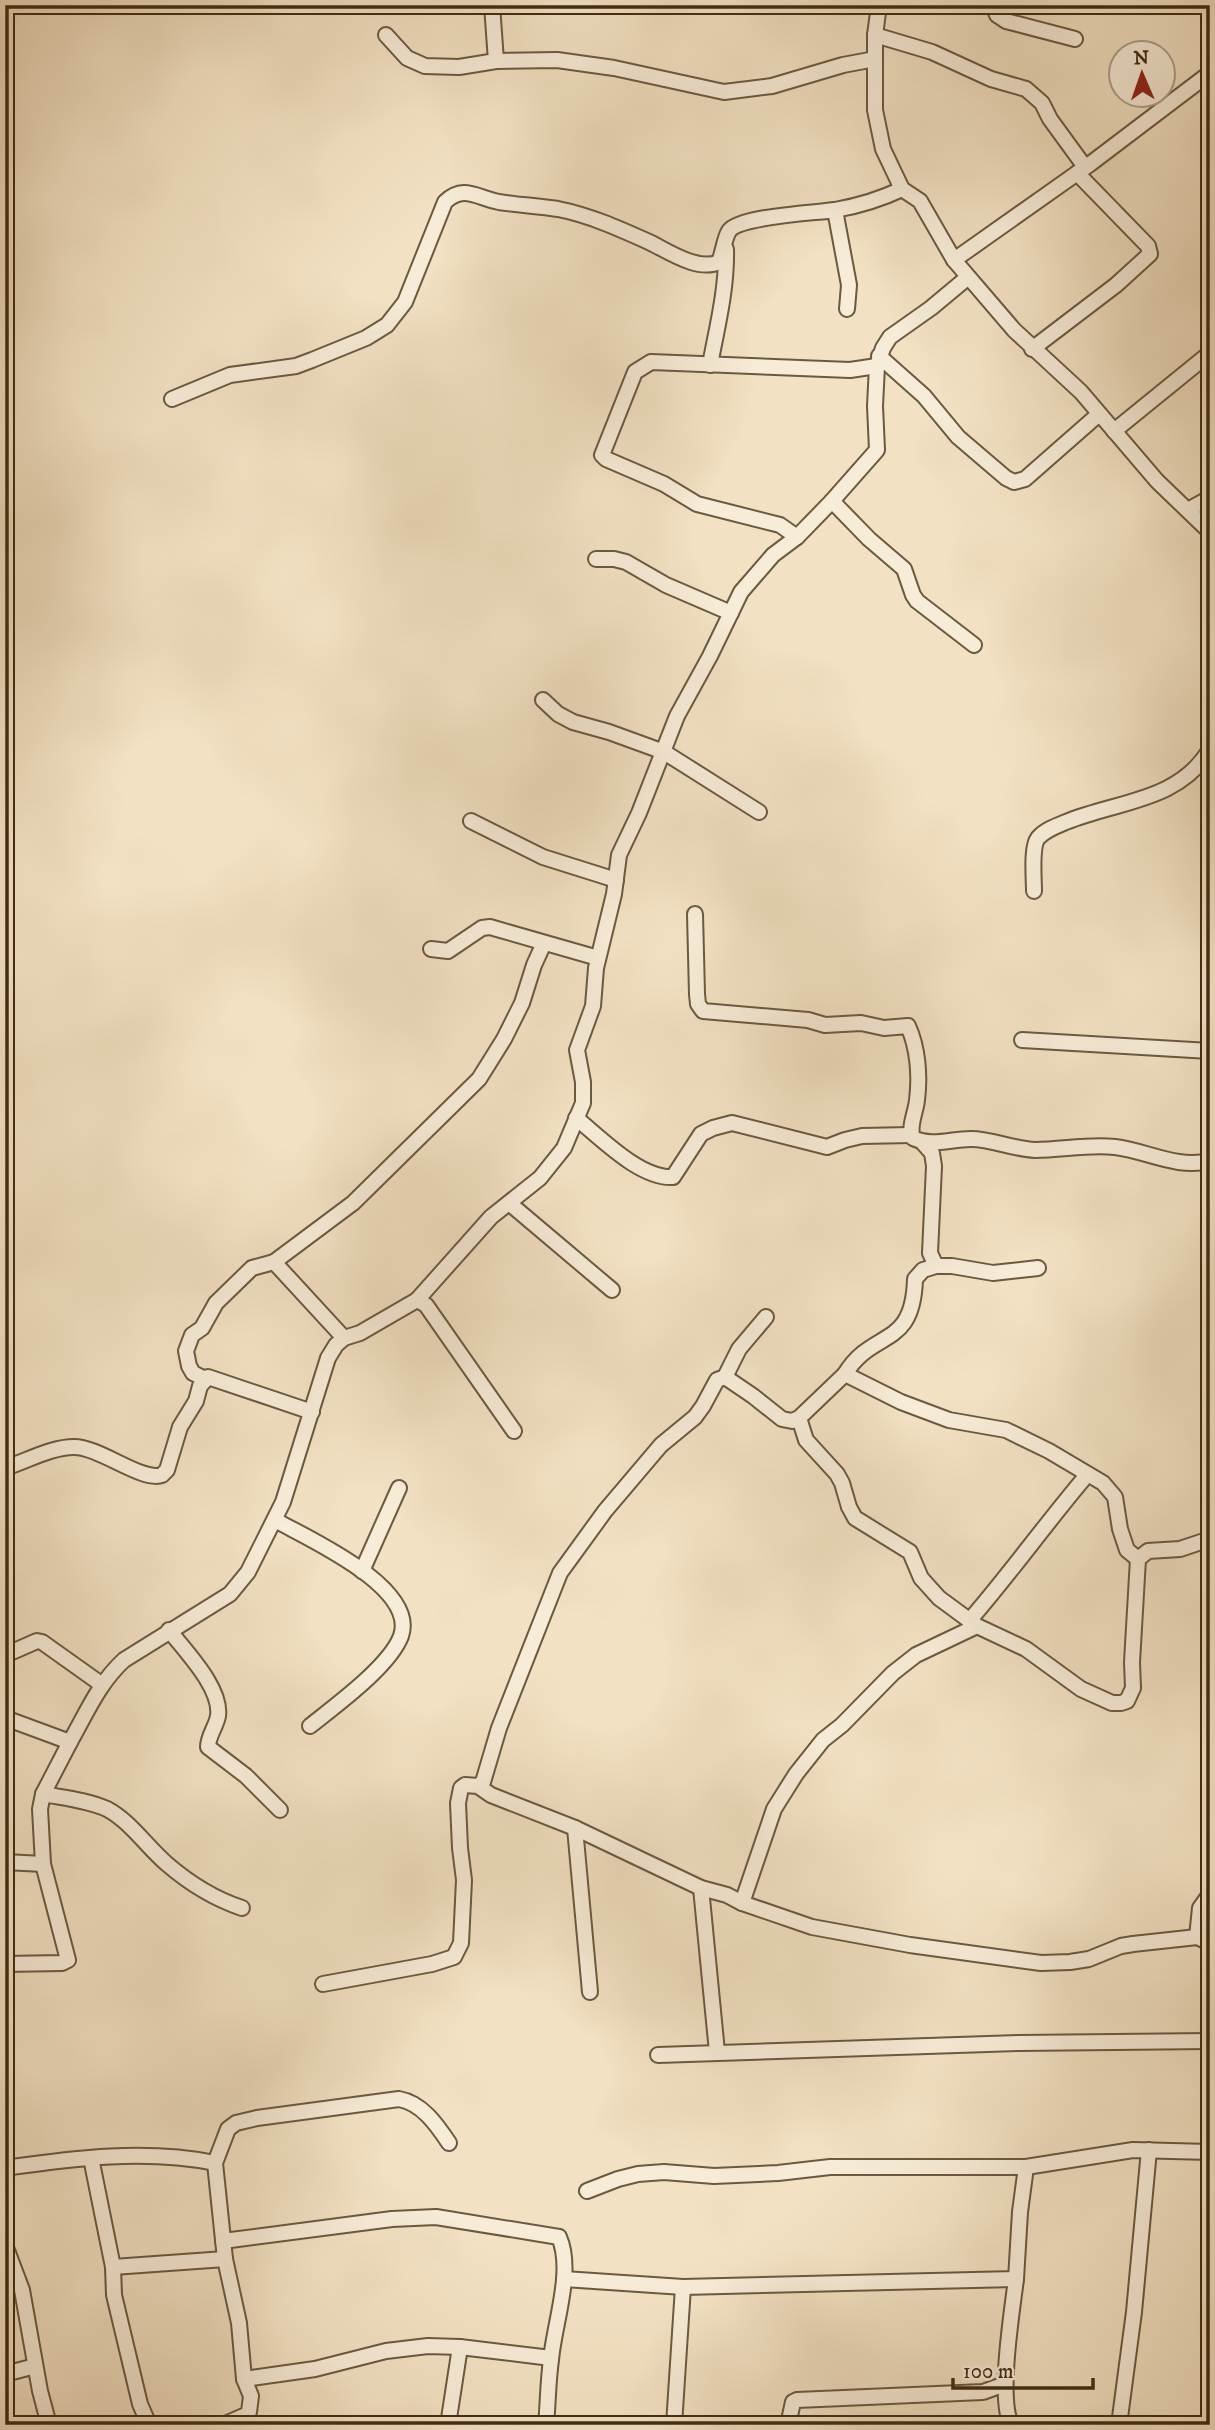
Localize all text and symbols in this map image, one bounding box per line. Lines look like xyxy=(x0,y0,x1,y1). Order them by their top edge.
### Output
north arrow xyxy=(1106,38,1176,108)
text: N xyxy=(1133,47,1150,70)
scale bar xyxy=(953,2346,1092,2390)
text: 100 m xyxy=(963,2359,1014,2385)

